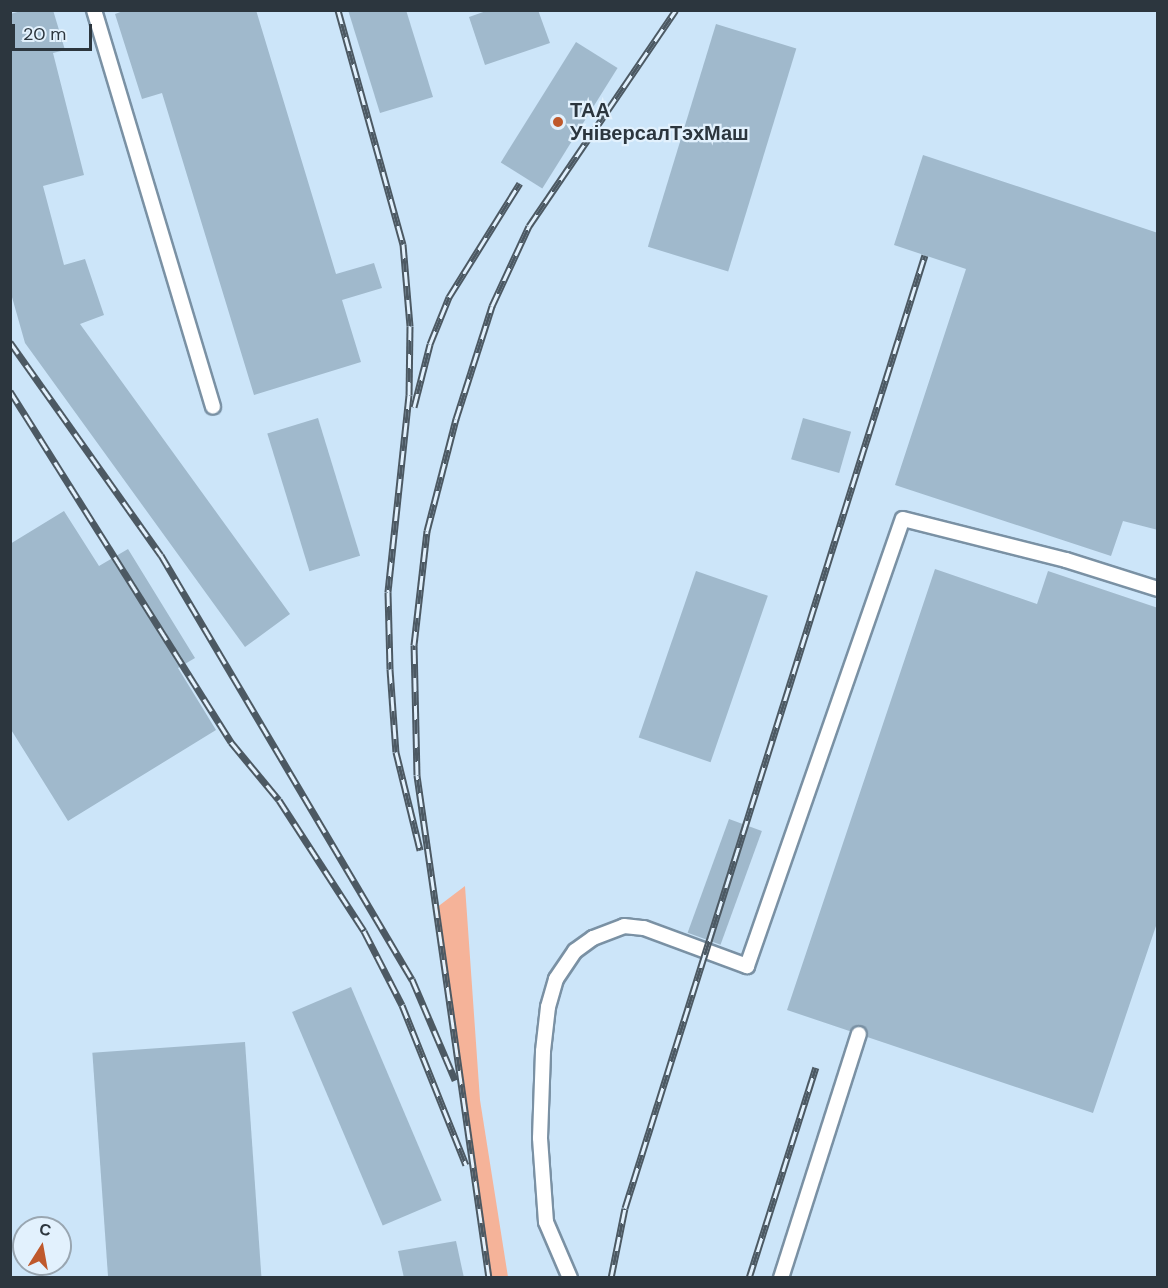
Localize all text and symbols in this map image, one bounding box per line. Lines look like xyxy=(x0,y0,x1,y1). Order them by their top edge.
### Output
scale bar xyxy=(15,12,94,50)
text: 20 m xyxy=(23,22,66,46)
place label: ТАА УніверсалТэхМаш xyxy=(570,98,749,145)
marker: ТАА УніверсалТэхМаш xyxy=(551,115,565,129)
north arrow xyxy=(12,1216,72,1276)
text: С xyxy=(37,1218,53,1241)

